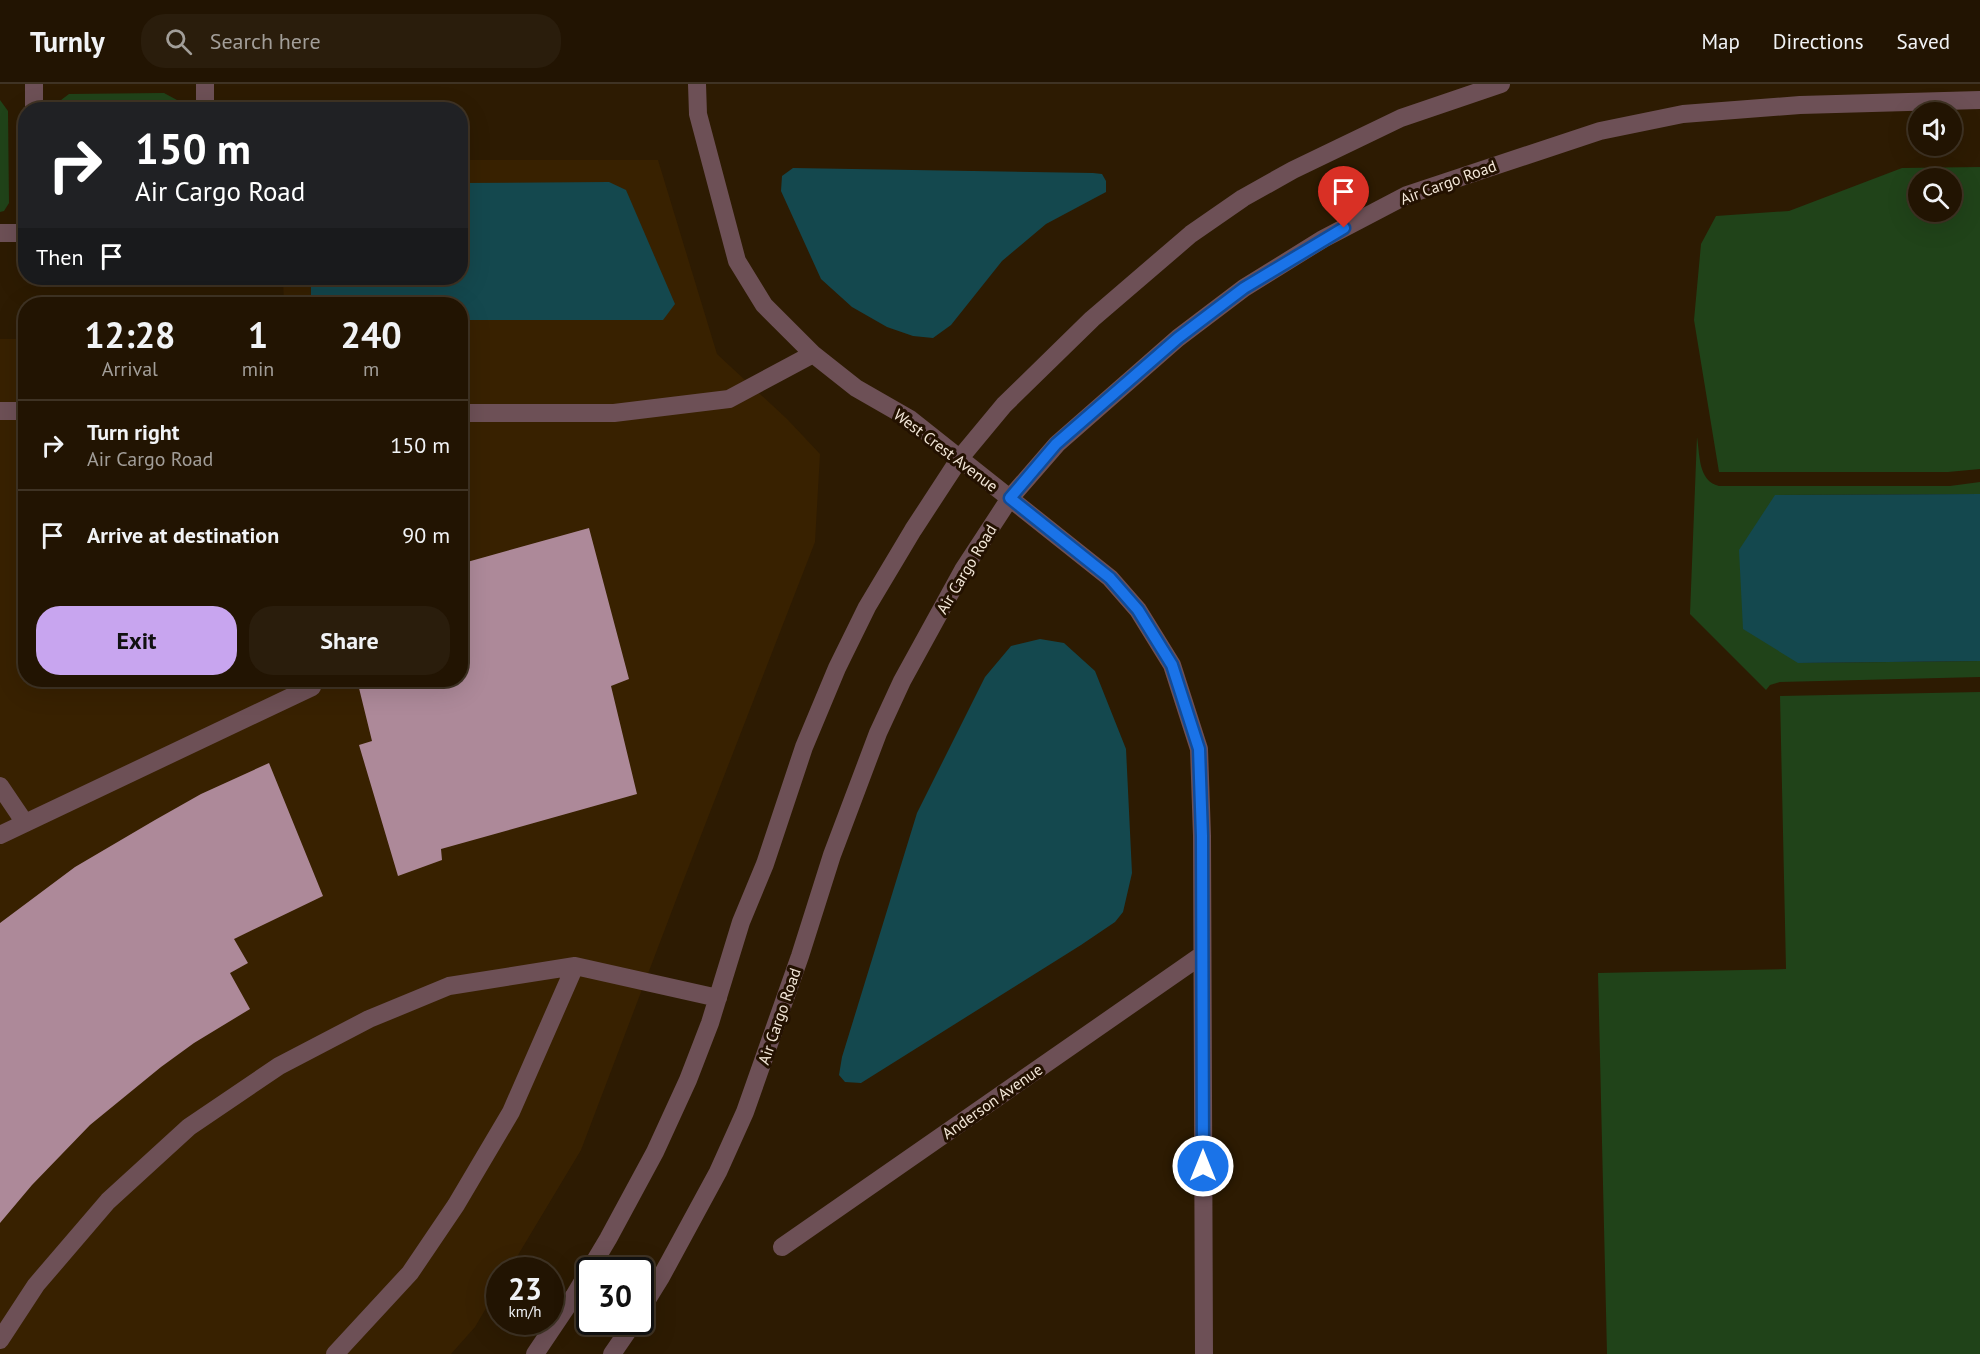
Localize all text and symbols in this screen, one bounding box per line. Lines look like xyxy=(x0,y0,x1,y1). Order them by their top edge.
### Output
search box xyxy=(141,14,561,68)
text: Turnly xyxy=(30,23,105,60)
icon: search xyxy=(162,25,195,58)
text: Search here xyxy=(210,27,321,55)
text: Map xyxy=(1701,28,1740,55)
text: Directions xyxy=(1773,28,1864,55)
text: Saved xyxy=(1897,28,1950,55)
map controls xyxy=(1908,102,1962,222)
button: sound xyxy=(1908,102,1962,156)
text: 150 m xyxy=(135,121,251,176)
icon: right xyxy=(36,126,114,204)
street label: Air Cargo Road xyxy=(1397,155,1499,209)
pin xyxy=(1318,166,1369,228)
button: search xyxy=(1908,168,1962,222)
text: Air Cargo Road xyxy=(135,174,305,208)
icon: arrive xyxy=(1327,175,1360,208)
icon: arrive xyxy=(95,240,128,273)
text: Then xyxy=(36,243,83,271)
text: 12:28 xyxy=(84,311,176,358)
text: 1 xyxy=(248,311,268,358)
text: 240 xyxy=(341,311,402,358)
text: Arrival xyxy=(102,356,158,382)
text: min xyxy=(242,356,274,382)
text: m xyxy=(363,356,379,382)
street label: West Crest Avenue xyxy=(890,404,1002,496)
text: Turn right xyxy=(87,418,179,446)
icon: right xyxy=(36,429,69,462)
text: 150 m xyxy=(390,431,450,459)
text: Air Cargo Road xyxy=(87,446,213,472)
icon: arrive xyxy=(36,519,69,552)
text: Arrive at destination xyxy=(87,521,279,549)
text: 90 m xyxy=(402,521,450,549)
street label: Air Cargo Road xyxy=(931,521,1001,617)
button: Exit xyxy=(36,606,237,675)
button: Share xyxy=(249,606,450,675)
street label: Air Cargo Road xyxy=(753,965,805,1067)
street label: Anderson Avenue xyxy=(938,1059,1046,1143)
position arrow xyxy=(1171,1134,1235,1198)
speed limit sign: 30 xyxy=(576,1257,654,1335)
text: 23 xyxy=(508,1269,542,1308)
text: km/h xyxy=(509,1302,541,1321)

